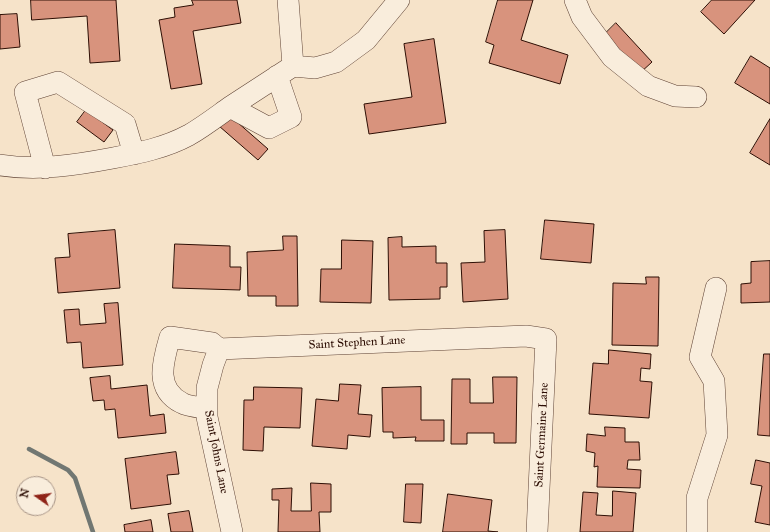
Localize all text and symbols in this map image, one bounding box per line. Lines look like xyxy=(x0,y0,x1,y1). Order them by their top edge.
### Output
street label: Saint Stephen Lane xyxy=(308,333,406,353)
street label: Saint Germaine Lane xyxy=(532,382,552,488)
street label: Saint Johns Lane xyxy=(201,409,231,495)
north arrow xyxy=(16,476,56,516)
text: N xyxy=(17,487,32,499)

